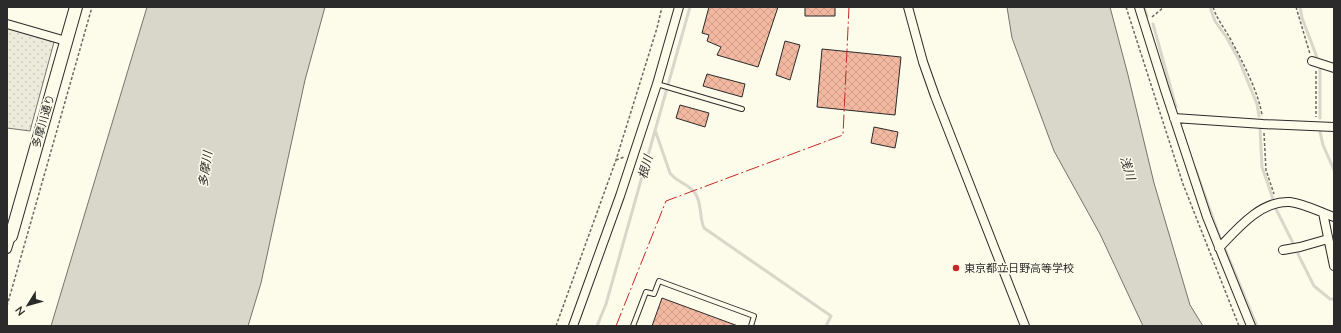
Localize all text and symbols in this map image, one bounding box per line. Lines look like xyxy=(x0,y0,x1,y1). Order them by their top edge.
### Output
street label: 多摩川通り xyxy=(29,93,57,149)
water label: 多摩川 xyxy=(195,148,215,188)
water label: 根川 xyxy=(634,151,656,181)
water label: 浅川 xyxy=(1117,154,1139,184)
place label: 東京都立日野高等学校 xyxy=(964,261,1074,275)
marker: 東京都立日野高等学校 xyxy=(951,263,961,273)
north arrow xyxy=(8,285,48,325)
text: N xyxy=(12,303,28,319)

